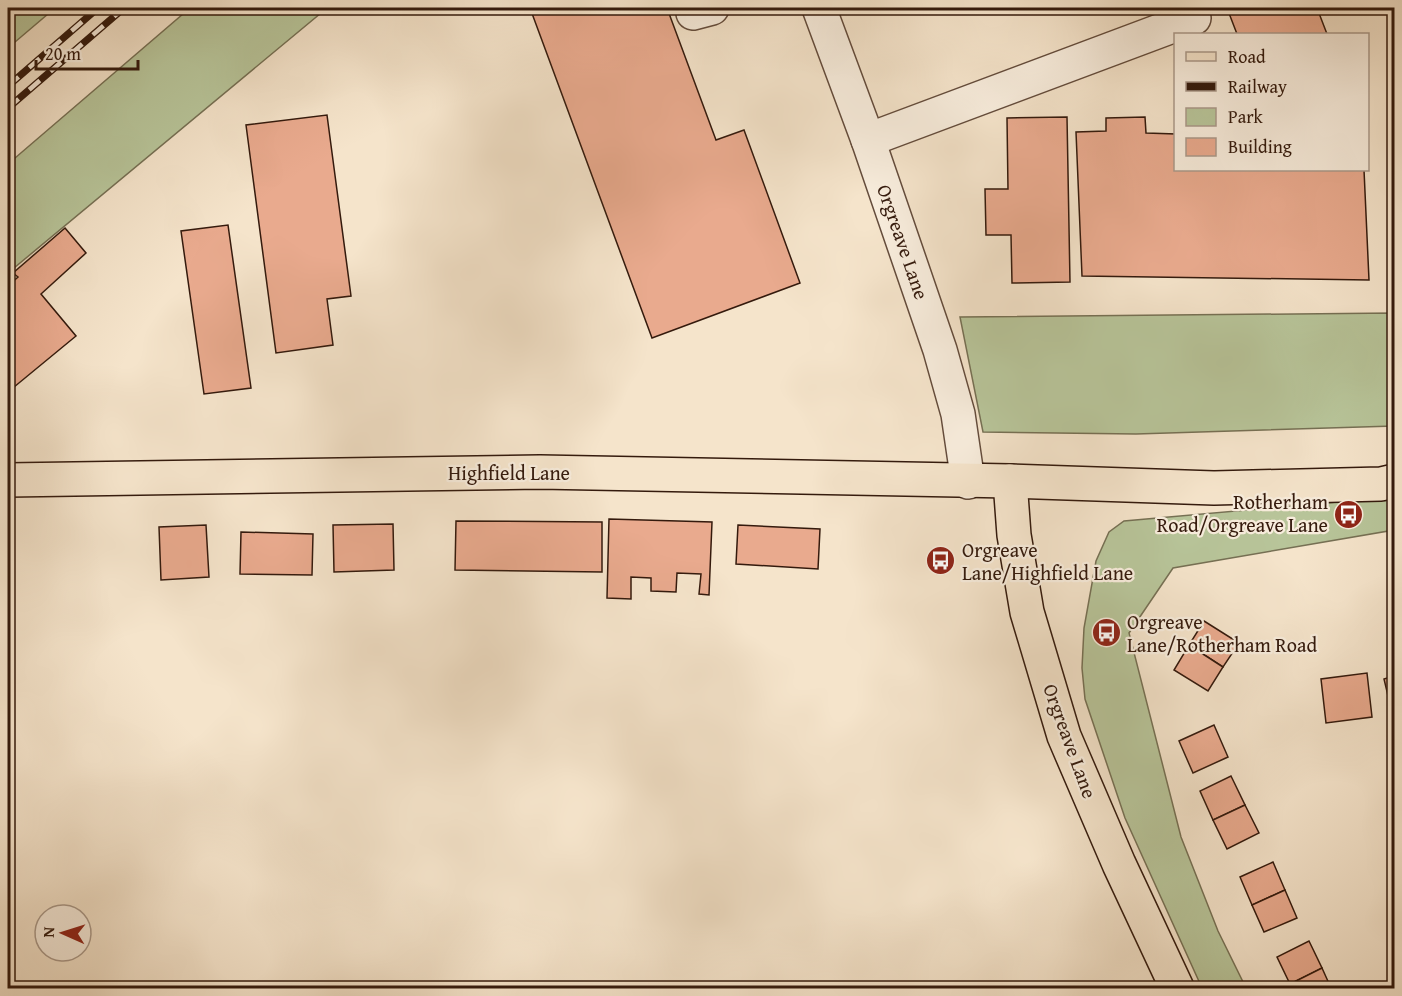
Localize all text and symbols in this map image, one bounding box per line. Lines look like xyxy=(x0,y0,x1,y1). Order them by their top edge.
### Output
scale bar xyxy=(36,33,138,71)
legend xyxy=(1174,33,1369,171)
text: 20 m xyxy=(45,40,81,67)
text: Road xyxy=(1228,43,1266,70)
text: Railway xyxy=(1228,73,1287,100)
text: Park xyxy=(1228,103,1264,130)
text: Building xyxy=(1228,133,1292,160)
street label: Orgreave Lane xyxy=(870,180,937,303)
street label: Highfield Lane xyxy=(448,458,570,487)
place label: Rotherham Road/Orgreave Lane xyxy=(1157,487,1329,539)
bus stop icon: Rotherham Road/Orgreave Lane xyxy=(1333,498,1365,530)
place label: Orgreave Lane/Highfield Lane xyxy=(962,535,1133,587)
bus stop icon: Orgreave Lane/Highfield Lane xyxy=(925,545,957,577)
place label: Orgreave Lane/Rotherham Road xyxy=(1127,607,1317,659)
bus stop icon: Orgreave Lane/Rotherham Road xyxy=(1090,617,1122,649)
street label: Orgreave Lane xyxy=(1036,680,1105,802)
north arrow xyxy=(33,903,93,963)
text: N xyxy=(36,926,60,938)

